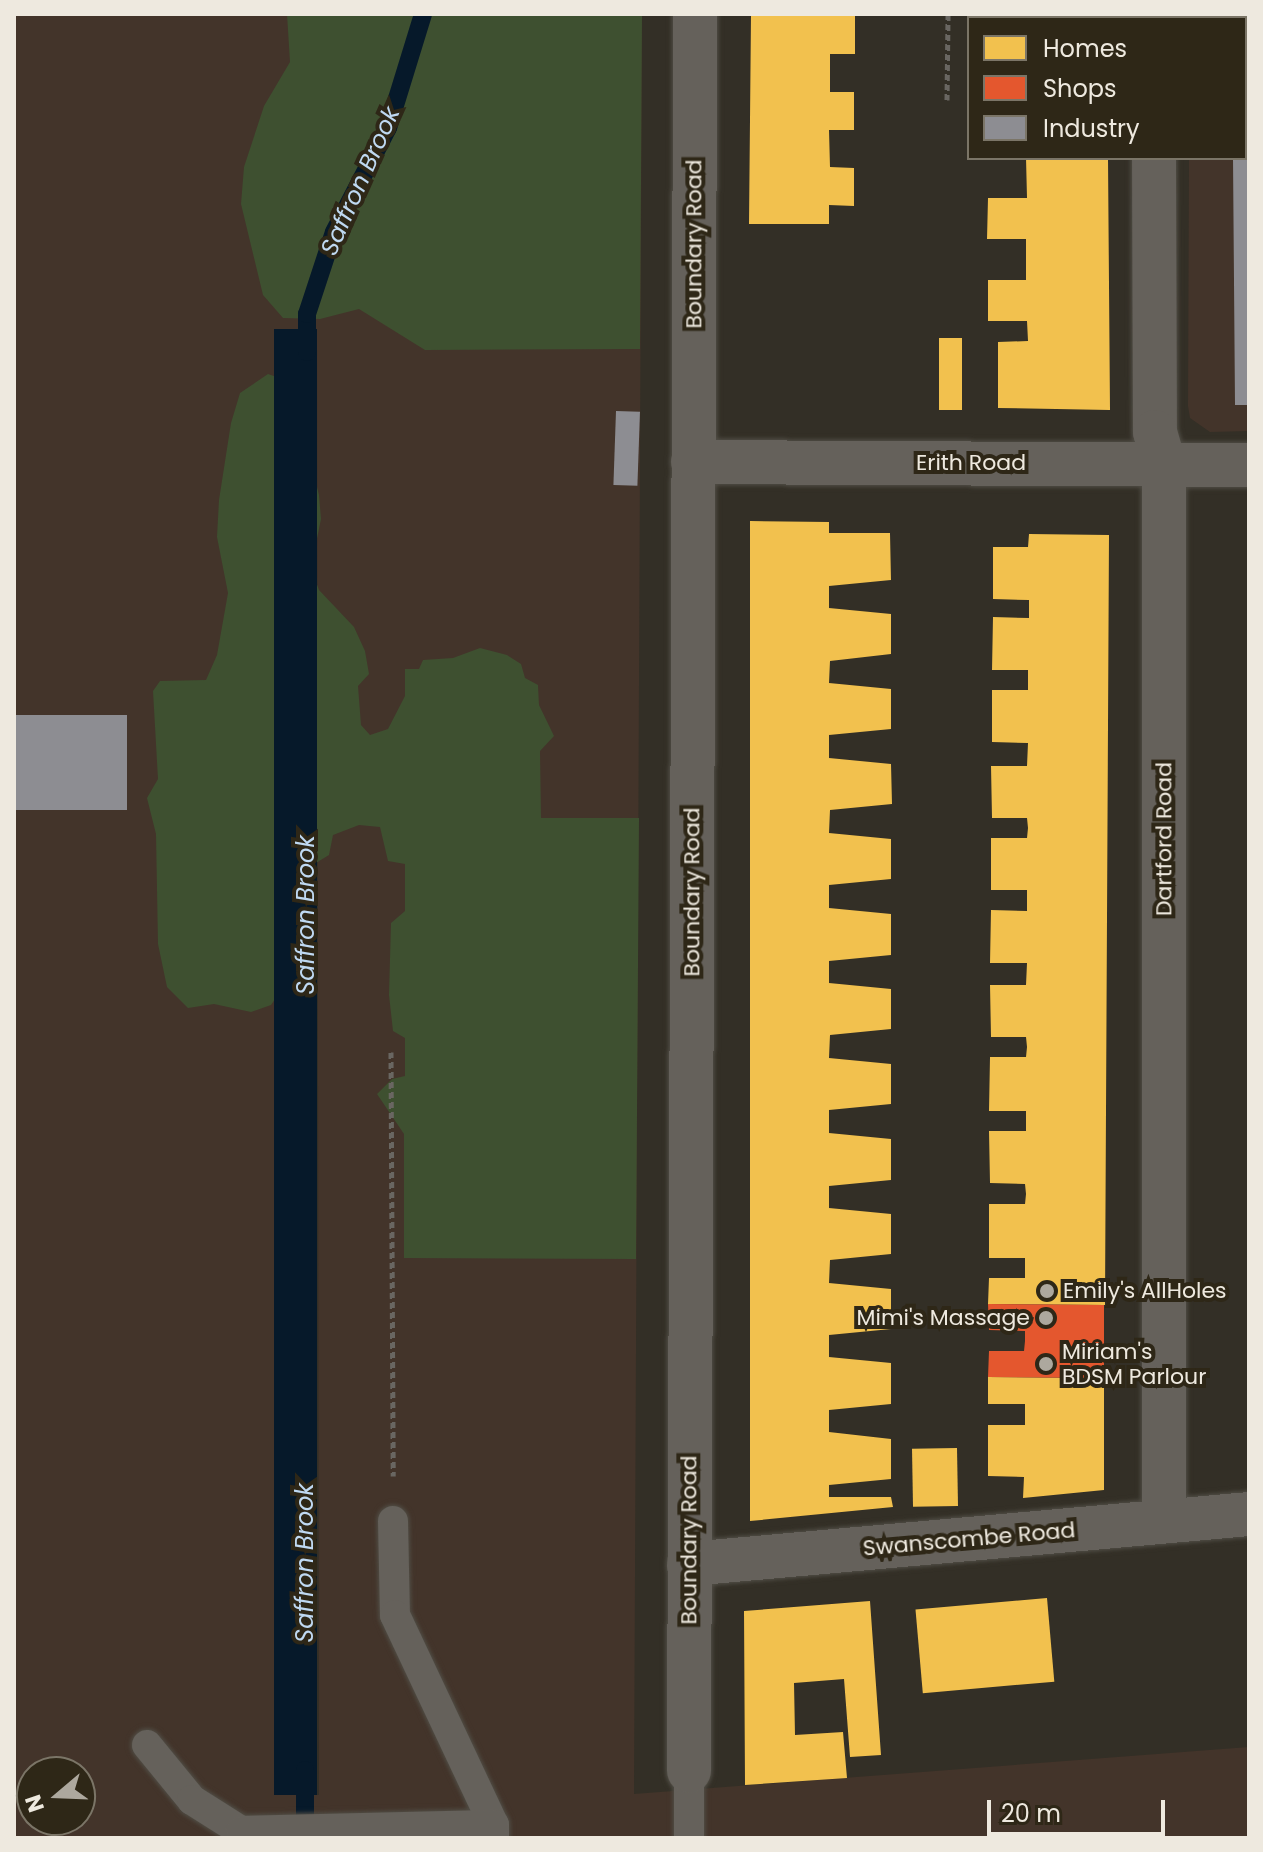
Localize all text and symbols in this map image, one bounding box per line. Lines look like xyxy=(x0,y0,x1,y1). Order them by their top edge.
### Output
legend xyxy=(967,16,1247,160)
text: Homes xyxy=(1043,32,1127,65)
text: Shops xyxy=(1043,72,1117,105)
water label: Saffron Brook xyxy=(314,102,406,260)
text: Industry xyxy=(1043,112,1140,145)
street label: Boundary Road xyxy=(681,159,707,329)
street label: Erith Road xyxy=(916,450,1026,476)
street label: Dartford Road xyxy=(1151,762,1177,916)
street label: Boundary Road xyxy=(679,807,705,977)
water label: Saffron Brook xyxy=(292,835,320,995)
place label: Emily's AllHoles xyxy=(1063,1278,1227,1304)
marker: Emily's AllHoles xyxy=(1038,1282,1056,1300)
place label: Mimi's Massage xyxy=(857,1305,1030,1331)
marker: Mimi's Massage xyxy=(1037,1309,1055,1327)
place label: Miriam's BDSM Parlour xyxy=(1062,1338,1206,1390)
marker: Miriam's BDSM Parlour xyxy=(1037,1355,1055,1373)
street label: Boundary Road xyxy=(676,1455,702,1625)
water label: Saffron Brook xyxy=(291,1483,319,1643)
street label: Swanscombe Road xyxy=(862,1517,1076,1561)
north arrow xyxy=(16,1756,96,1836)
scale bar xyxy=(991,1784,1169,1834)
text: N xyxy=(17,1790,52,1816)
text: 20 m xyxy=(1001,1797,1061,1830)

